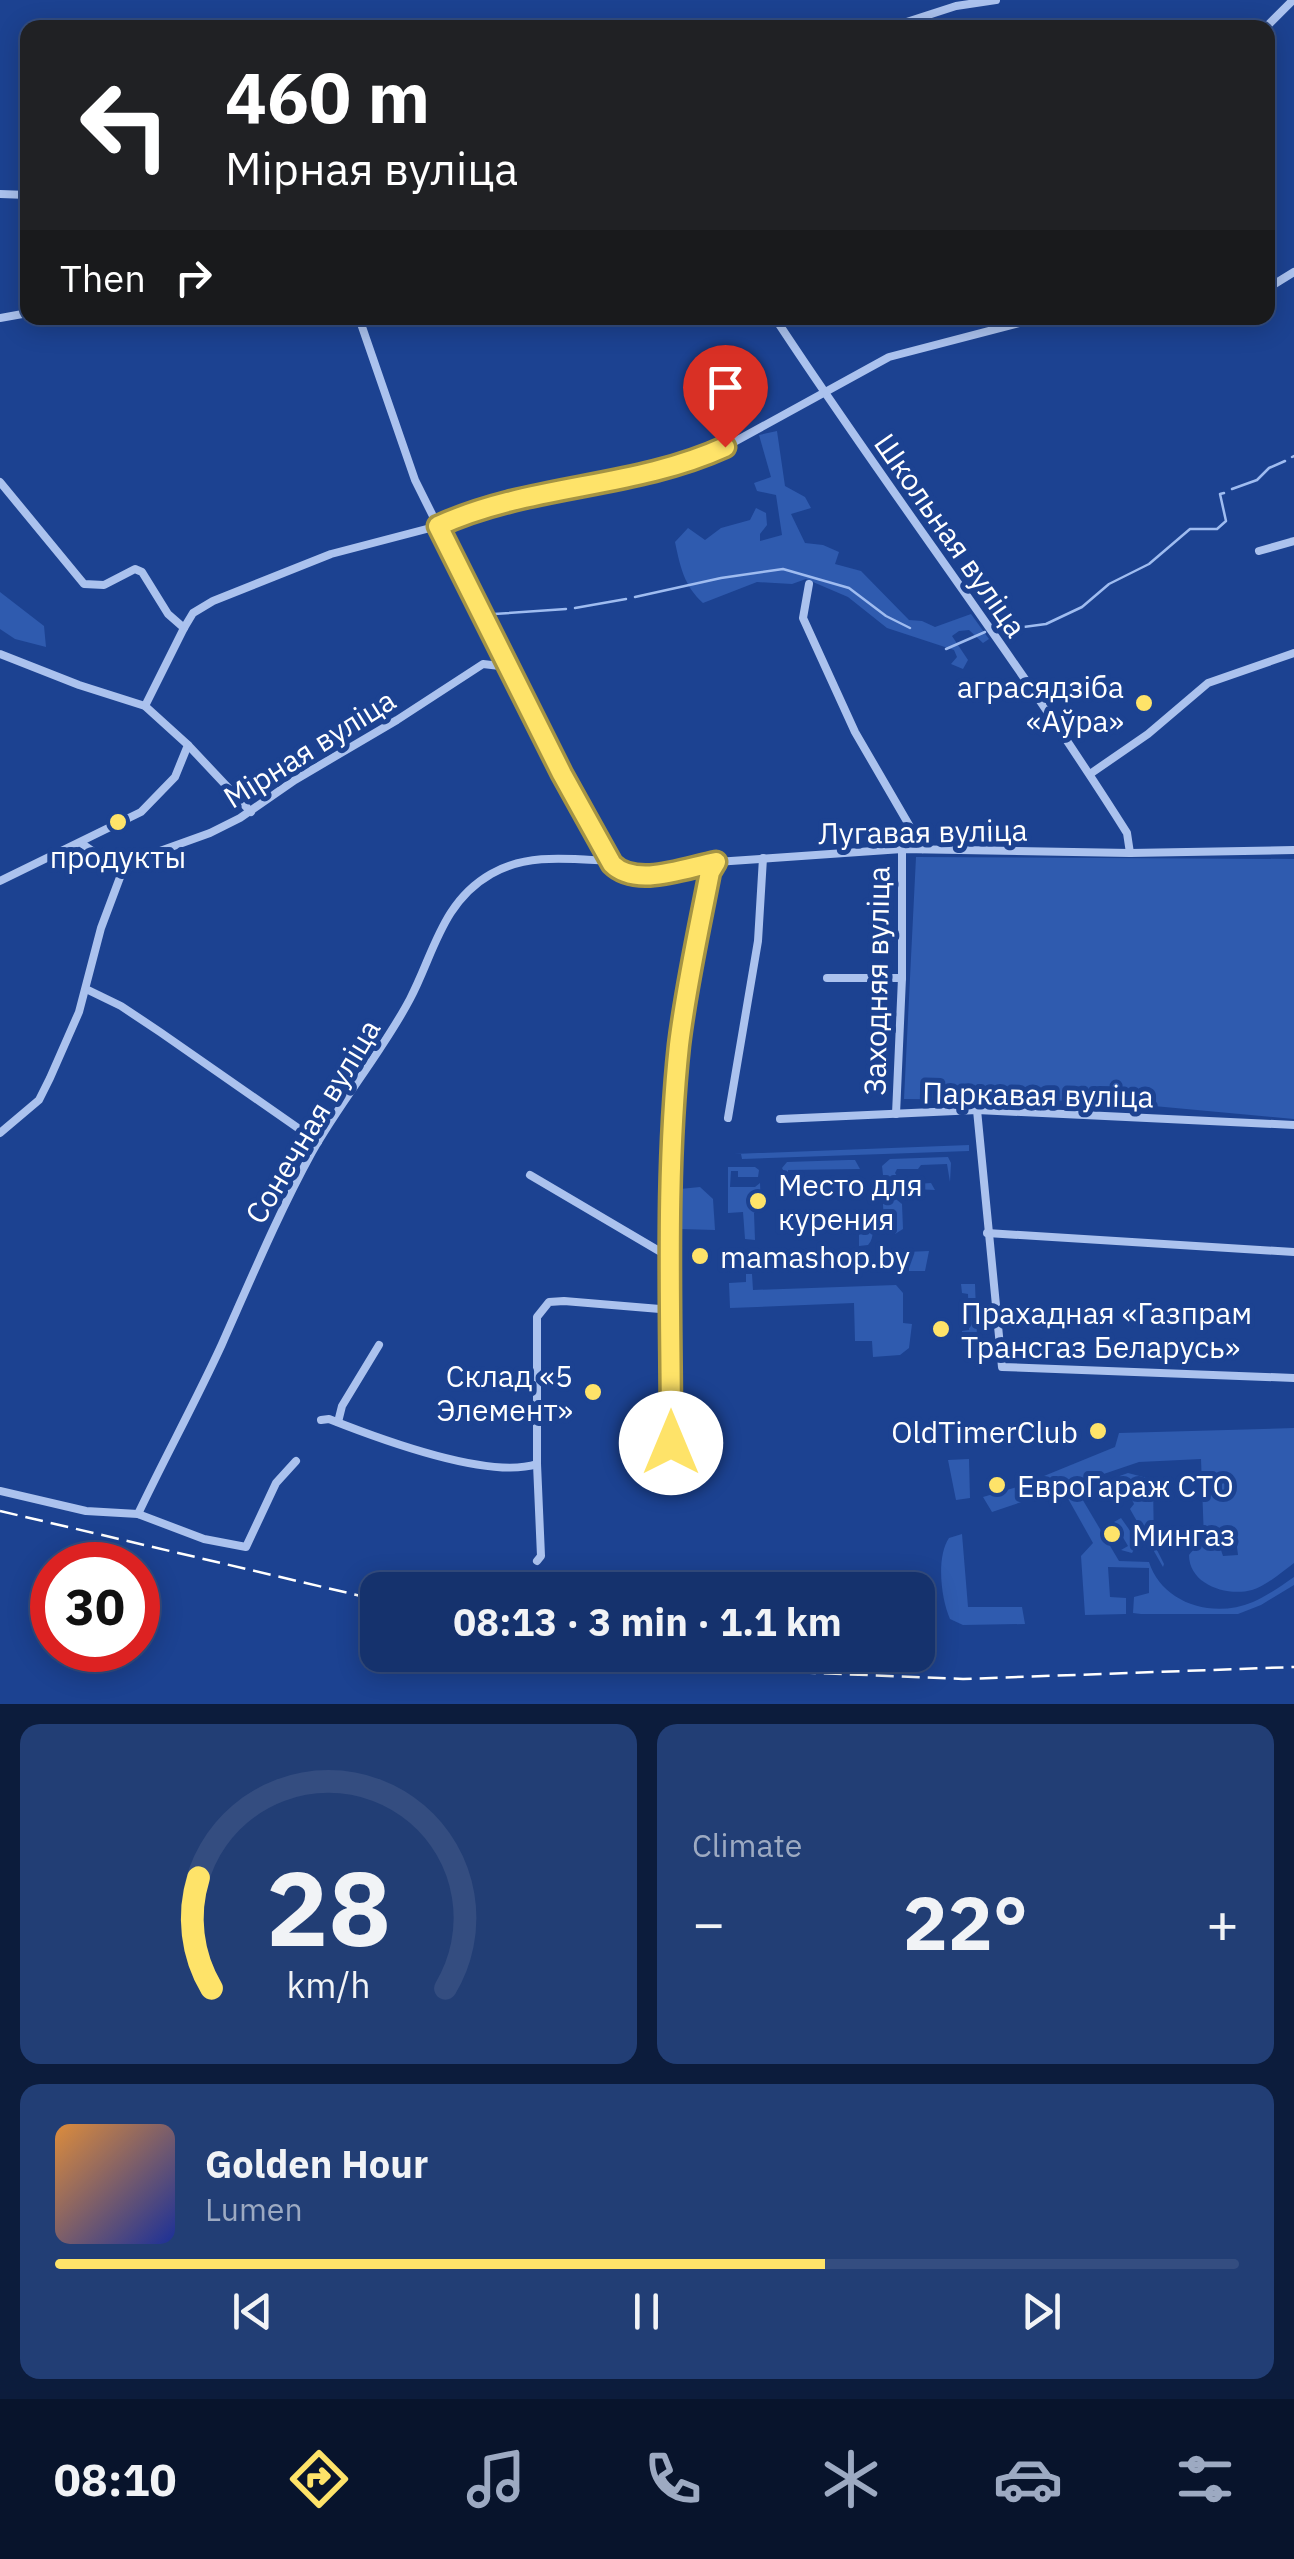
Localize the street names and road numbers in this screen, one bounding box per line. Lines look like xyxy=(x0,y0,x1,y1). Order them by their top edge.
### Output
street label: Школьная вуліца xyxy=(866,425,1036,645)
street label: Мірная вуліца xyxy=(216,680,402,816)
street label: Лугавая вуліца xyxy=(818,810,1028,852)
street label: Заходняя вуліца xyxy=(854,866,898,1096)
street label: Сонечная вуліца xyxy=(236,1012,388,1230)
street label: Паркавая вуліца xyxy=(922,1072,1154,1116)

